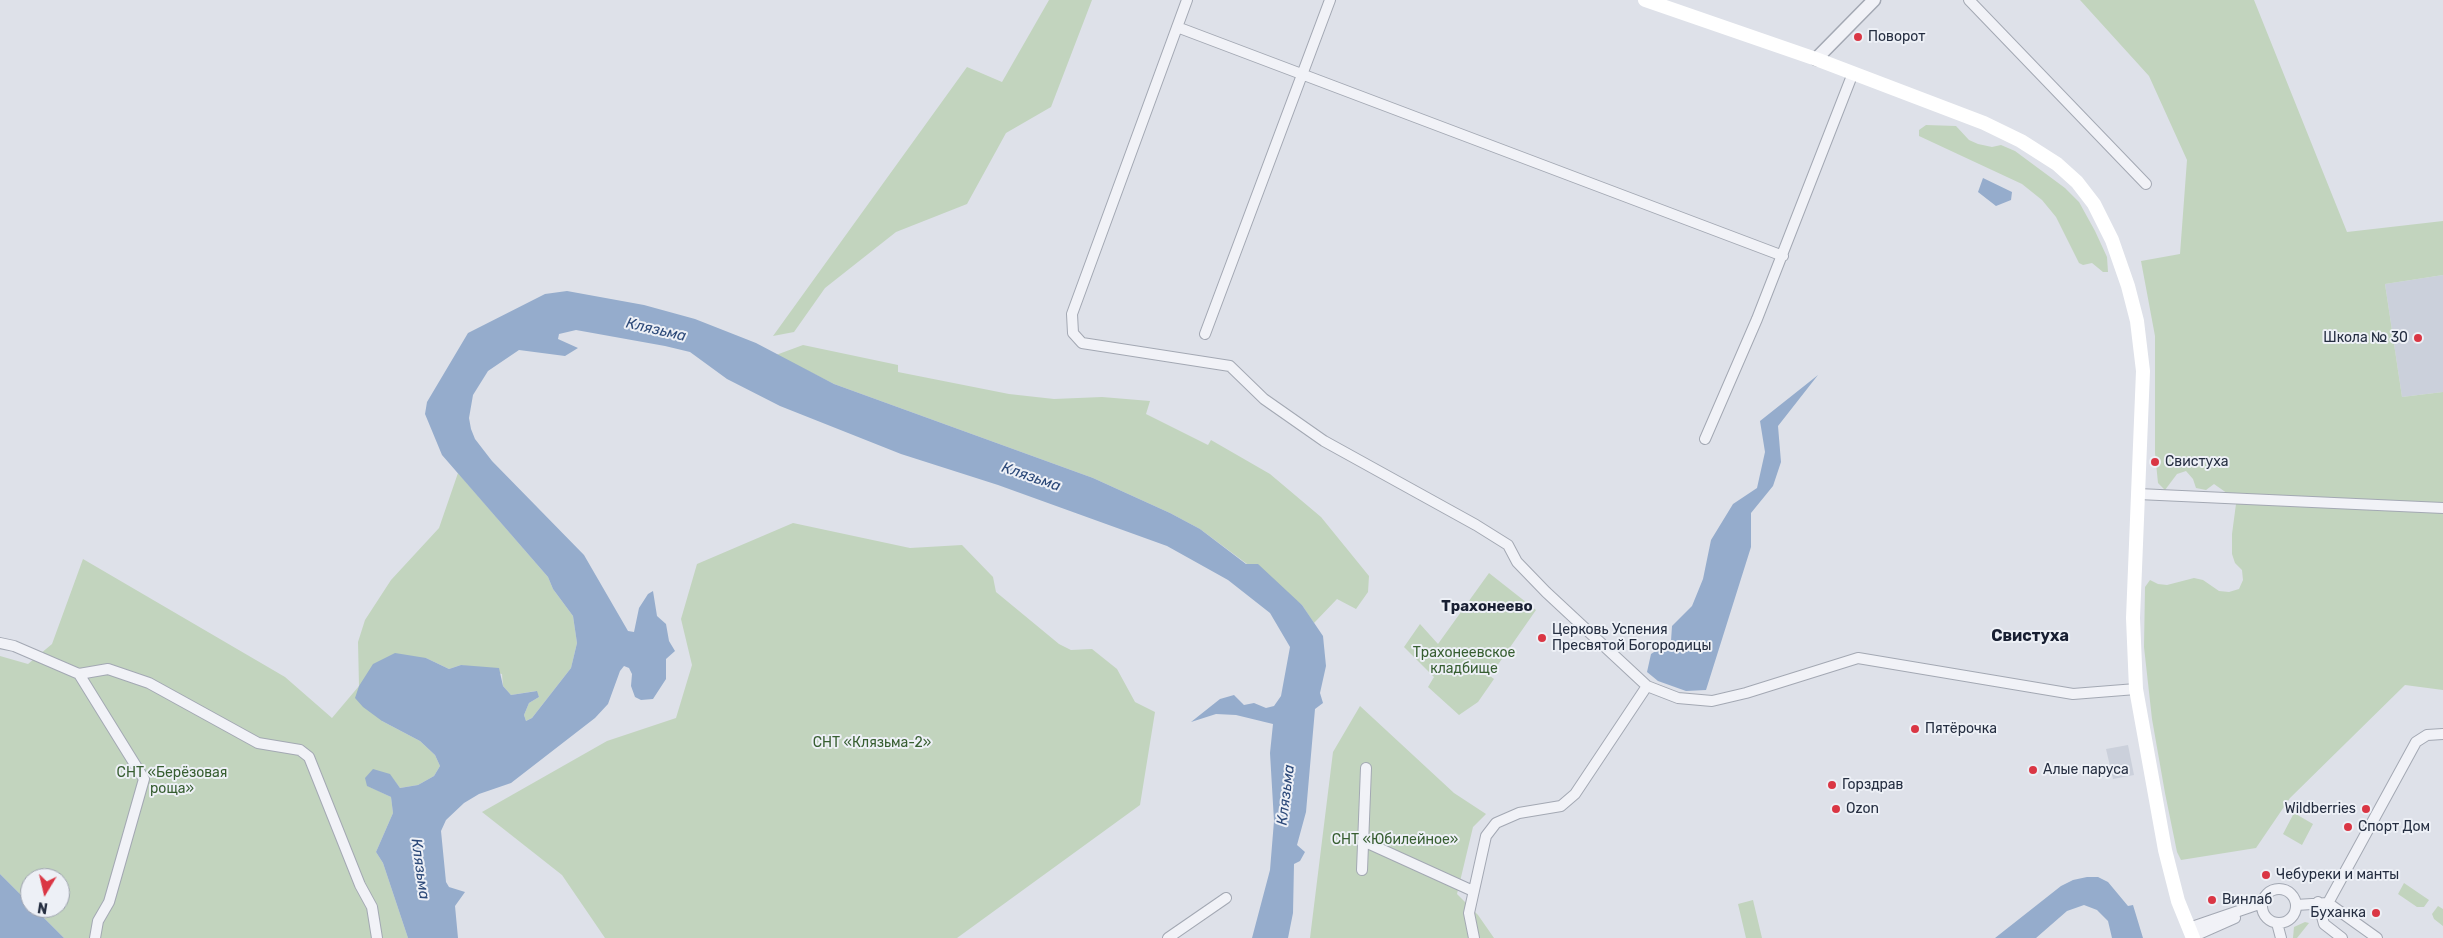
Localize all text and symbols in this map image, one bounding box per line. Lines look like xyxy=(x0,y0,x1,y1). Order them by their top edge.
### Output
place label: Поворот xyxy=(1868,29,1925,45)
marker: Поворот xyxy=(1852,31,1864,43)
water label: Клязьма xyxy=(624,314,688,346)
place label: Школа № 30 xyxy=(2323,330,2408,346)
marker: Школа № 30 xyxy=(2412,332,2424,344)
place label: Свистуха xyxy=(2165,454,2229,470)
marker: Свистуха xyxy=(2149,456,2161,468)
water label: Клязьма xyxy=(999,459,1063,495)
district label: Трахонеево xyxy=(1441,598,1533,616)
place label: Церковь Успения Пресвятой Богородицы xyxy=(1552,622,1711,654)
district label: Свистуха xyxy=(1991,626,2069,646)
marker: Церковь Успения Пресвятой Богородицы xyxy=(1536,632,1548,644)
park label: Трахонеевское кладбище xyxy=(1413,645,1515,678)
place label: Пятёрочка xyxy=(1925,721,1997,737)
marker: Пятёрочка xyxy=(1909,723,1921,735)
park label: СНТ «Клязьма-2» xyxy=(813,735,931,751)
place label: Алые паруса xyxy=(2043,762,2129,778)
water label: Клязьма xyxy=(1273,764,1299,826)
marker: Алые паруса xyxy=(2027,764,2039,776)
park label: СНТ «Берёзовая роща» xyxy=(117,765,227,798)
place label: Горздрав xyxy=(1842,777,1903,793)
marker: Горздрав xyxy=(1826,779,1838,791)
place label: Ozon xyxy=(1846,801,1879,817)
place label: Wildberries xyxy=(2284,801,2356,817)
marker: Ozon xyxy=(1830,803,1842,815)
marker: Wildberries xyxy=(2360,803,2372,815)
place label: Спорт Дом xyxy=(2358,819,2430,835)
marker: Спорт Дом xyxy=(2342,821,2354,833)
park label: СНТ «Юбилейное» xyxy=(1332,832,1458,848)
water label: Клязьма xyxy=(407,838,433,900)
place label: Чебуреки и манты xyxy=(2276,867,2399,883)
north arrow xyxy=(20,868,70,918)
marker: Чебуреки и манты xyxy=(2260,869,2272,881)
place label: Винлаб xyxy=(2222,892,2272,908)
marker: Винлаб xyxy=(2206,894,2218,906)
text: N xyxy=(36,898,49,917)
place label: Буханка xyxy=(2310,905,2366,921)
marker: Буханка xyxy=(2370,907,2382,919)

